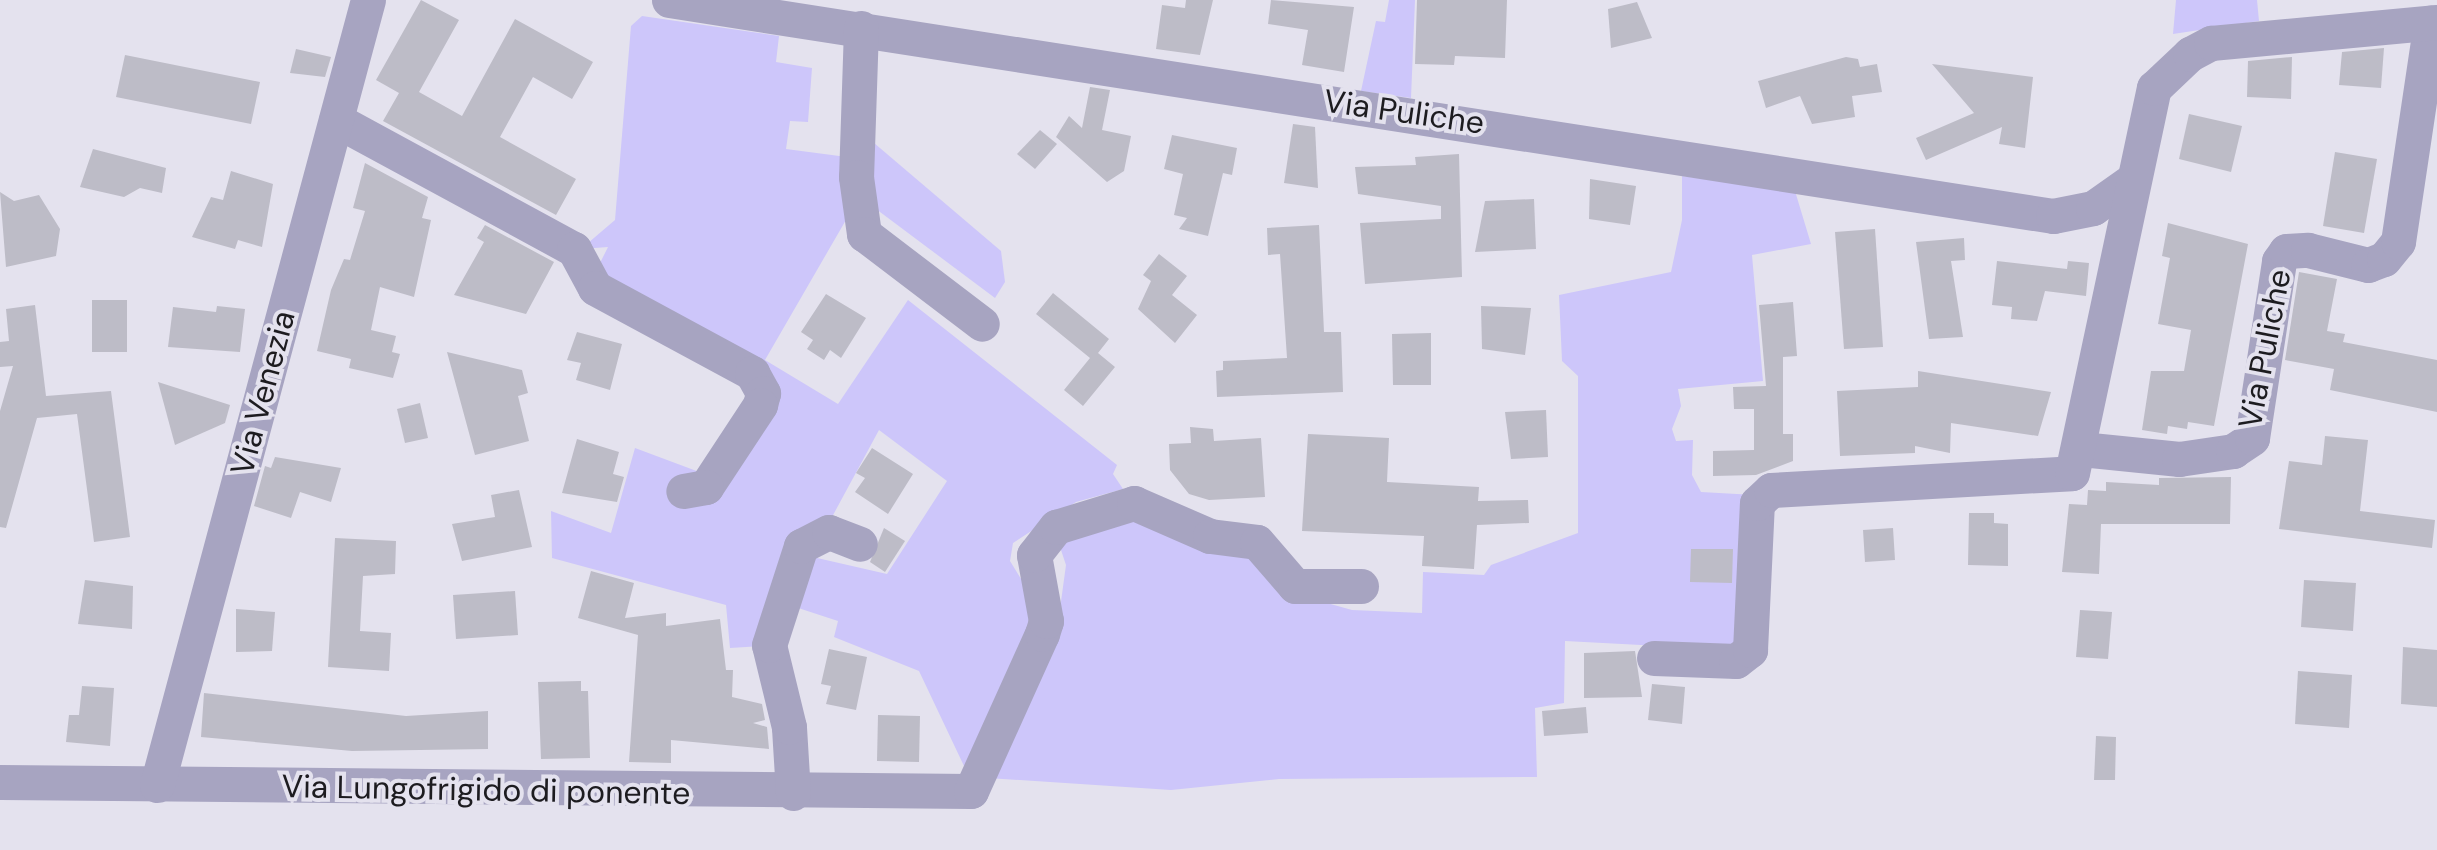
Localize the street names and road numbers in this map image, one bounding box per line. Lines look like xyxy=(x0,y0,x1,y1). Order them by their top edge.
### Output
street label: Via Puliche xyxy=(1321,82,1487,142)
street label: Via Puliche xyxy=(2231,266,2299,432)
street label: Via Venezia xyxy=(223,307,303,479)
street label: Via Lungofrigido di ponente xyxy=(281,767,691,813)

